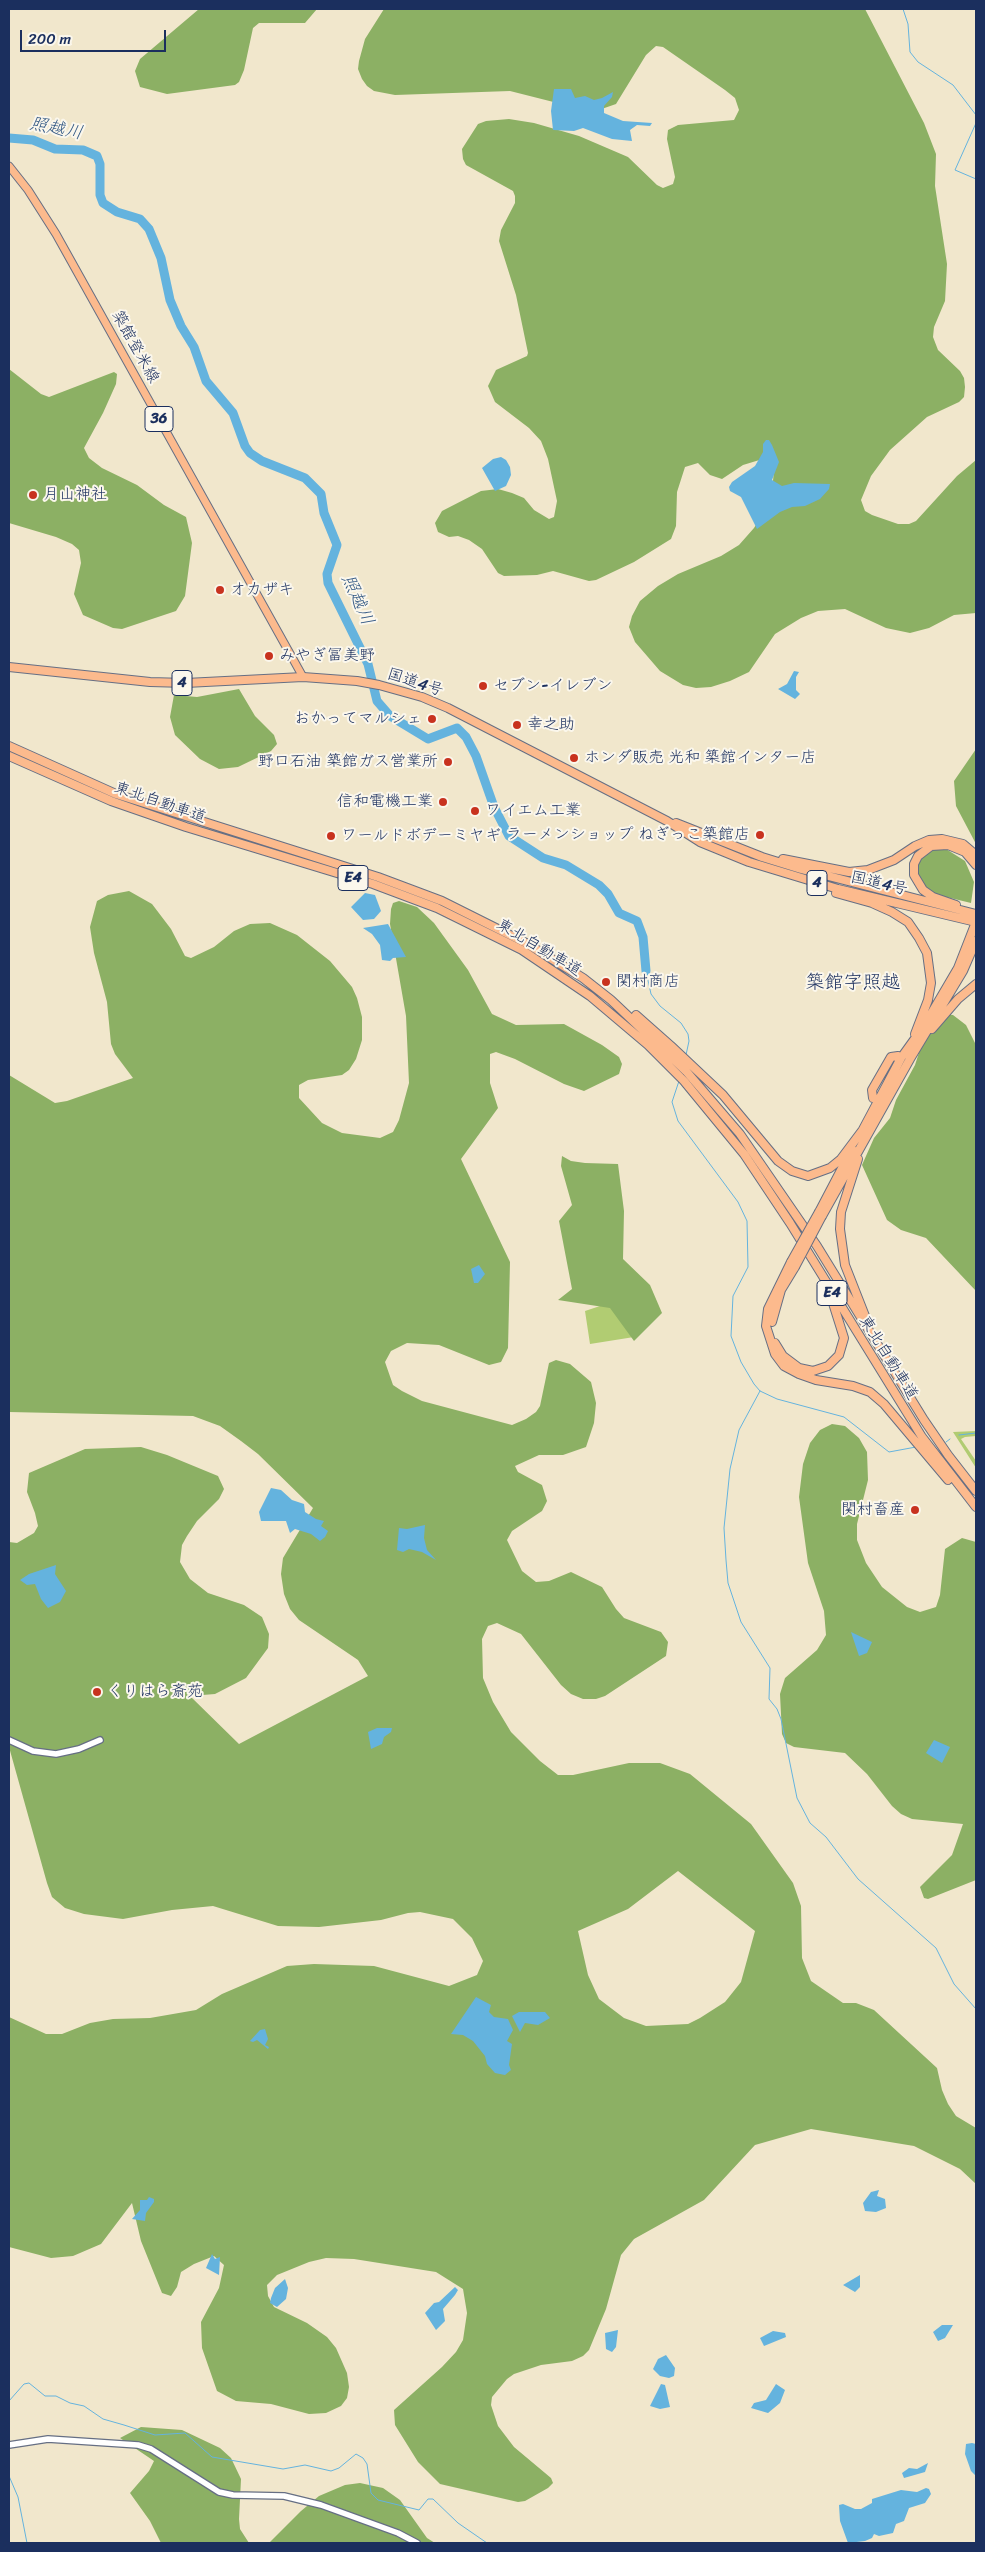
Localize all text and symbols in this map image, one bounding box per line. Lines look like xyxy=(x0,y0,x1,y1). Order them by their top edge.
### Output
scale bar xyxy=(22,20,169,52)
text: 200 m xyxy=(28,26,71,52)
water label: 照越川 xyxy=(27,113,85,145)
street label: 築館登米線 xyxy=(107,307,163,387)
road number: 36 xyxy=(145,406,173,432)
place label: 月山神社 xyxy=(43,485,107,505)
marker: 月山神社 xyxy=(27,489,39,501)
water label: 照越川 xyxy=(336,571,378,629)
place label: オカザキ xyxy=(230,580,294,600)
marker: オカザキ xyxy=(214,584,226,596)
place label: みやぎ冨美野 xyxy=(279,646,375,666)
marker: みやぎ冨美野 xyxy=(263,650,275,662)
street label: 国道4号 xyxy=(384,665,446,701)
road number: 4 xyxy=(172,670,192,696)
place label: セブン-イレブン xyxy=(493,676,612,696)
marker: セブン-イレブン xyxy=(477,680,489,692)
place label: おかってマルシェ xyxy=(294,709,422,729)
marker: おかってマルシェ xyxy=(426,713,438,725)
place label: 幸之助 xyxy=(527,715,575,735)
marker: 幸之助 xyxy=(511,719,523,731)
place label: ホンダ販売 光和 築館インター店 xyxy=(584,748,816,768)
place label: 野口石油 築館ガス営業所 xyxy=(258,752,438,772)
marker: ホンダ販売 光和 築館インター店 xyxy=(568,752,580,764)
marker: 野口石油 築館ガス営業所 xyxy=(442,756,454,768)
street label: 東北自動車道 xyxy=(111,778,209,828)
place label: 信和電機工業 xyxy=(337,792,433,812)
marker: 信和電機工業 xyxy=(437,796,449,808)
place label: ワイエム工業 xyxy=(485,801,581,821)
marker: ワイエム工業 xyxy=(469,805,481,817)
place label: ラーメンショップ ねぎっこ築館店 xyxy=(506,825,750,845)
place label: ワールドボデーミヤギ xyxy=(341,826,501,846)
marker: ラーメンショップ ねぎっこ築館店 xyxy=(754,829,766,841)
marker: ワールドボデーミヤギ xyxy=(325,830,337,842)
road number: E4 xyxy=(338,866,368,890)
street label: 国道4号 xyxy=(849,868,909,900)
road number: 4 xyxy=(807,870,827,896)
street label: 東北自動車道 xyxy=(493,915,585,981)
place label: 関村商店 xyxy=(616,972,680,992)
district label: 築館字照越 xyxy=(806,972,900,994)
marker: 関村商店 xyxy=(600,976,612,988)
road number: E4 xyxy=(817,1280,847,1306)
street label: 東北自動車道 xyxy=(854,1312,922,1404)
place label: 関村畜産 xyxy=(841,1500,905,1520)
marker: 関村畜産 xyxy=(909,1504,921,1516)
place label: くりはら斎苑 xyxy=(107,1682,203,1702)
marker: くりはら斎苑 xyxy=(91,1686,103,1698)

